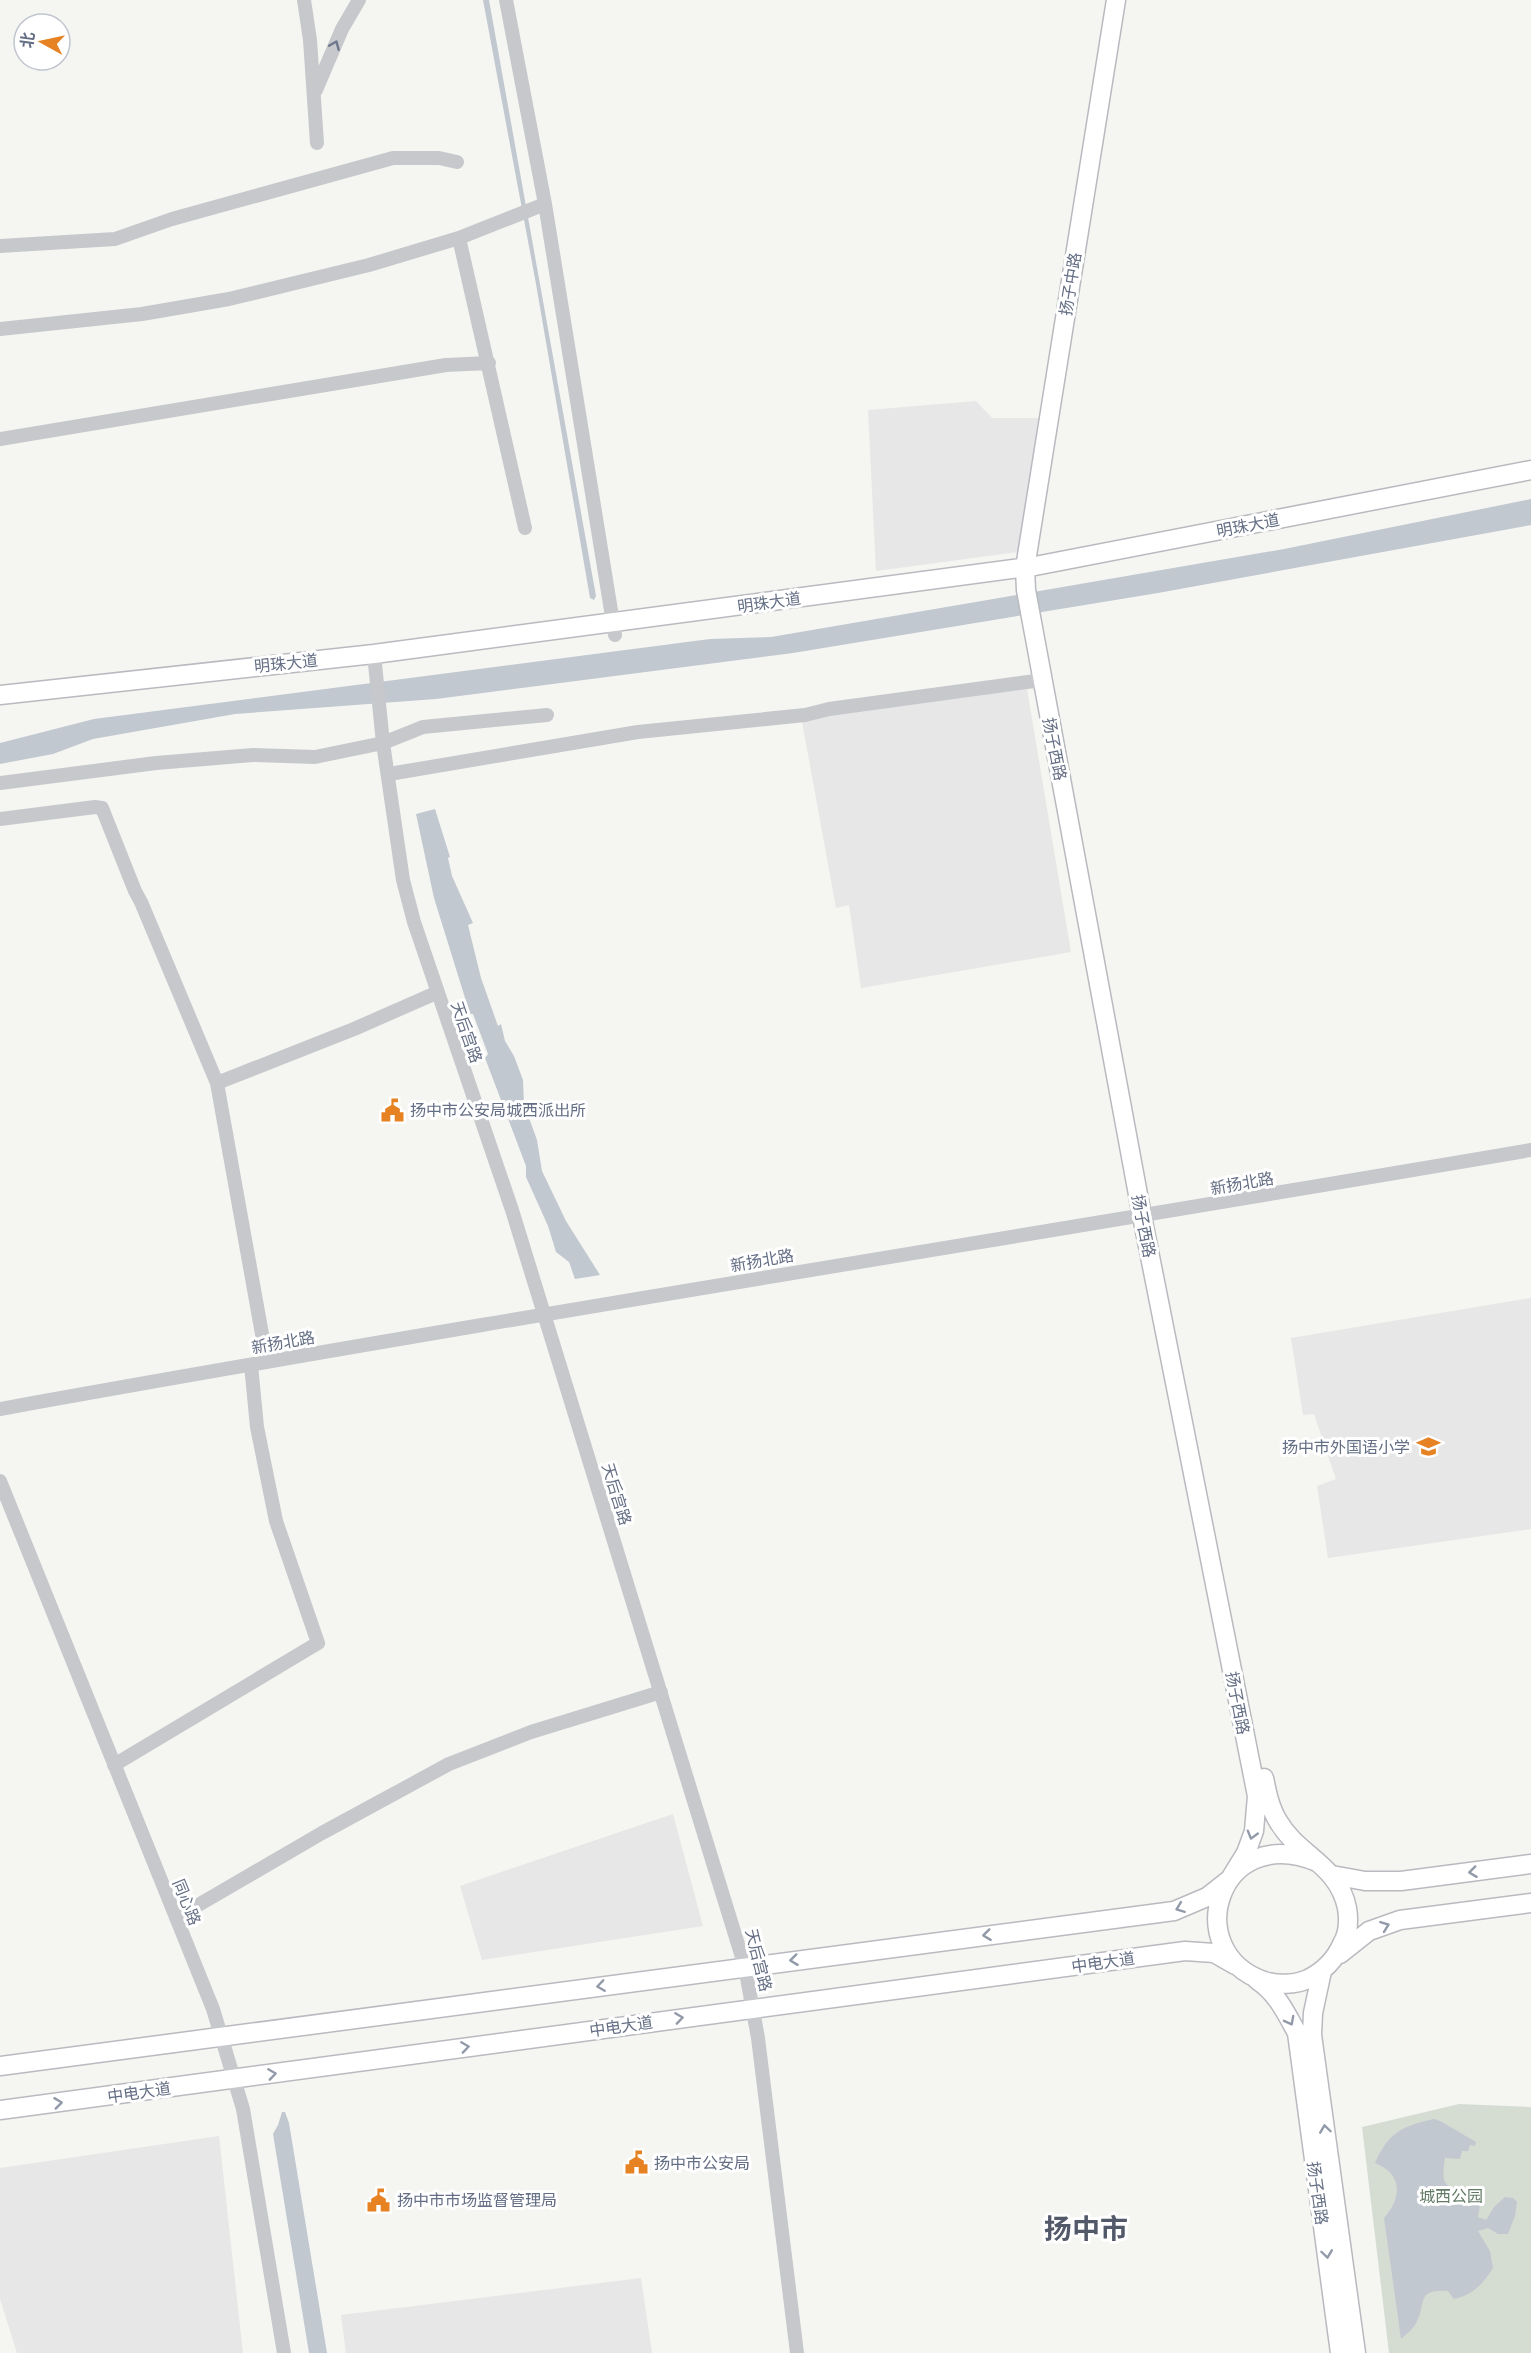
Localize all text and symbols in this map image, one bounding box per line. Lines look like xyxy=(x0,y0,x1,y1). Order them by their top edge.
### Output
north arrow xyxy=(12,12,72,72)
text: 北 xyxy=(16,31,38,49)
one-way arrow xyxy=(328,41,340,52)
street label: 扬子中路 xyxy=(1055,251,1085,317)
street label: 明珠大道 xyxy=(1215,509,1281,541)
street label: 明珠大道 xyxy=(736,588,802,616)
street label: 明珠大道 xyxy=(253,650,319,676)
street label: 扬子西路 xyxy=(1039,716,1071,782)
street label: 天后宫路 xyxy=(447,998,487,1066)
public building icon: 扬中市公安局城西派出所 xyxy=(379,1097,405,1123)
place label: 扬中市公安局城西派出所 xyxy=(410,1100,586,1120)
street label: 新扬北路 xyxy=(1209,1168,1275,1198)
street label: 扬子西路 xyxy=(1128,1193,1160,1259)
street label: 新扬北路 xyxy=(729,1245,795,1275)
street label: 新扬北路 xyxy=(250,1327,316,1357)
school or university icon: 扬中市外国语小学 xyxy=(1415,1434,1441,1460)
place label: 扬中市外国语小学 xyxy=(1282,1437,1410,1457)
street label: 天后宫路 xyxy=(598,1460,636,1528)
street label: 扬子西路 xyxy=(1222,1670,1254,1736)
one-way arrow xyxy=(1247,1829,1259,1839)
one-way arrow xyxy=(1468,1865,1478,1877)
street label: 同心路 xyxy=(169,1876,205,1928)
one-way arrow xyxy=(1175,1900,1186,1913)
one-way arrow xyxy=(1379,1920,1390,1933)
street label: 天后宫路 xyxy=(742,1927,776,1993)
one-way arrow xyxy=(983,1928,992,1941)
street label: 中电大道 xyxy=(1070,1948,1136,1976)
one-way arrow xyxy=(789,1953,799,1966)
one-way arrow xyxy=(596,1979,605,1991)
street label: 中电大道 xyxy=(588,2012,654,2040)
one-way arrow xyxy=(675,2012,684,2024)
one-way arrow xyxy=(1283,2014,1294,2025)
one-way arrow xyxy=(461,2042,470,2054)
one-way arrow xyxy=(268,2068,277,2081)
street label: 中电大道 xyxy=(106,2078,172,2106)
one-way arrow xyxy=(53,2097,63,2109)
one-way arrow xyxy=(1320,2124,1332,2133)
public building icon: 扬中市公安局 xyxy=(623,2150,649,2176)
place label: 扬中市公安局 xyxy=(654,2153,750,2173)
street label: 扬子西路 xyxy=(1304,2160,1332,2226)
park label: 城西公园 xyxy=(1419,2186,1483,2206)
public building icon: 扬中市市场监督管理局 xyxy=(366,2187,392,2213)
place label: 扬中市市场监督管理局 xyxy=(397,2190,557,2210)
district label: 扬中市 xyxy=(1044,2210,1128,2247)
one-way arrow xyxy=(1320,2249,1332,2259)

